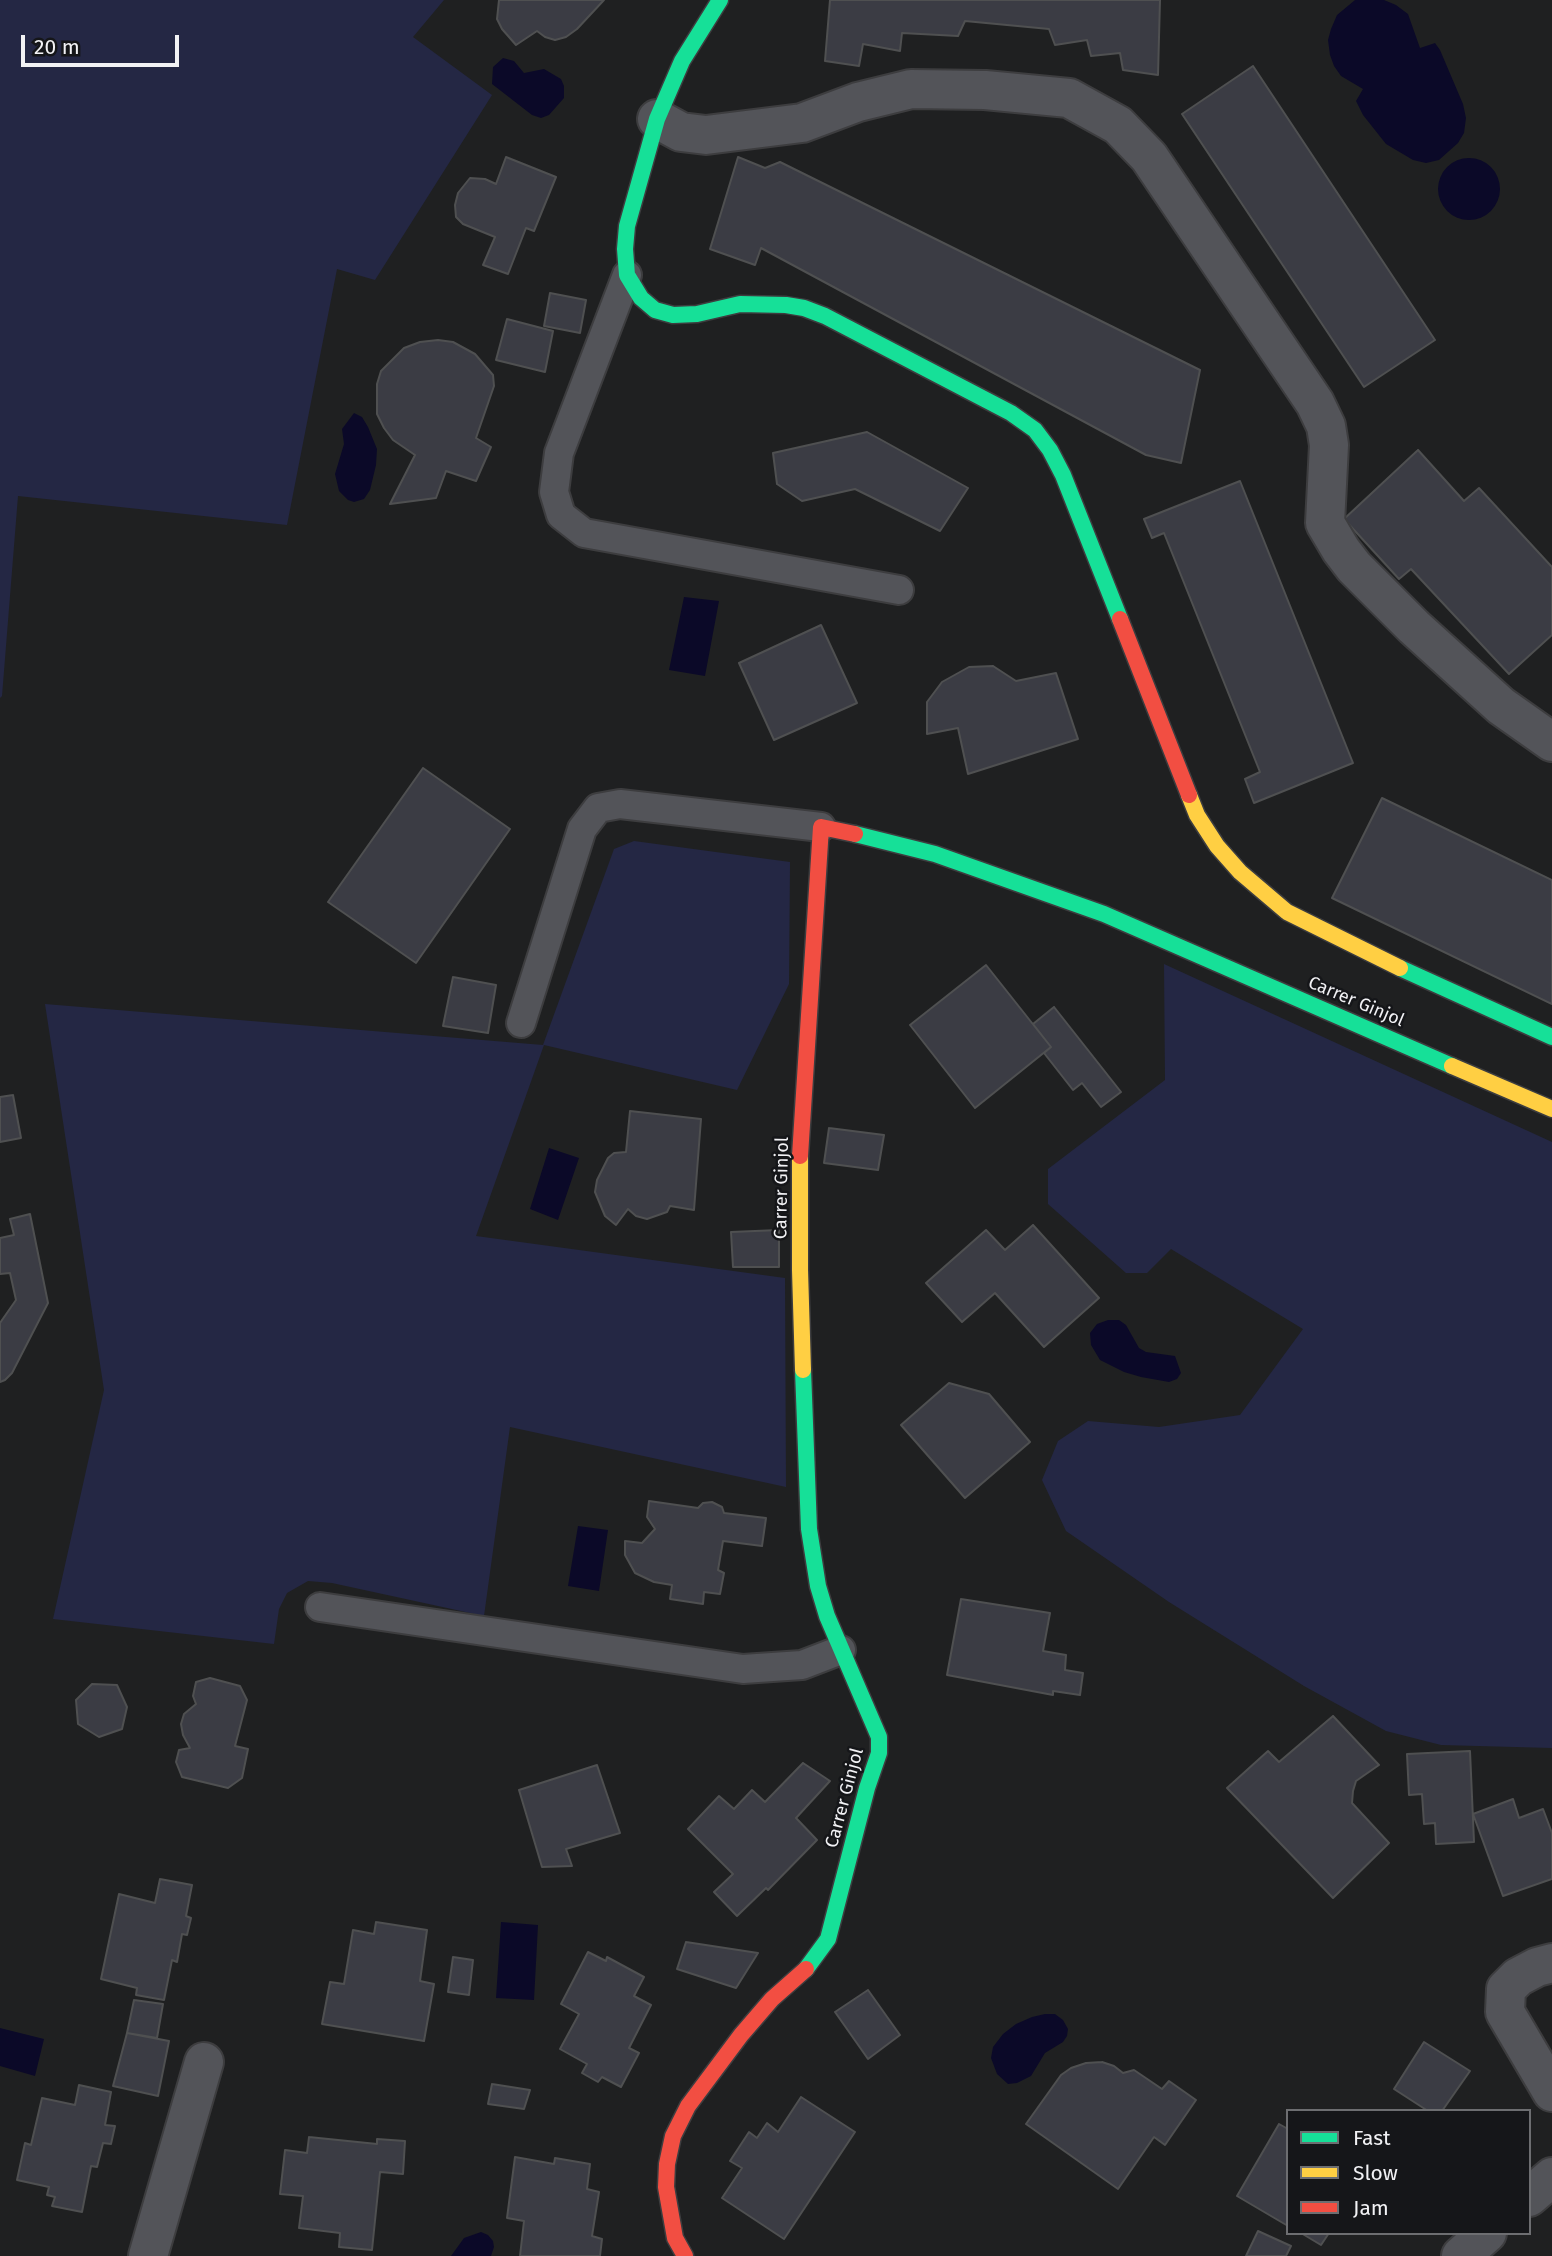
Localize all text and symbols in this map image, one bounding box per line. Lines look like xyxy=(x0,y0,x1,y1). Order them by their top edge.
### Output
scale bar xyxy=(24,21,182,65)
text: 20 m xyxy=(34,34,80,60)
street label: Carrer Ginjol xyxy=(1305,972,1407,1032)
street label: Carrer Ginjol xyxy=(770,1137,794,1239)
street label: Carrer Ginjol xyxy=(821,1746,869,1850)
legend xyxy=(1286,2109,1531,2235)
text: Fast xyxy=(1353,2125,1391,2151)
text: Slow xyxy=(1353,2160,1398,2186)
text: Jam xyxy=(1353,2195,1389,2221)

